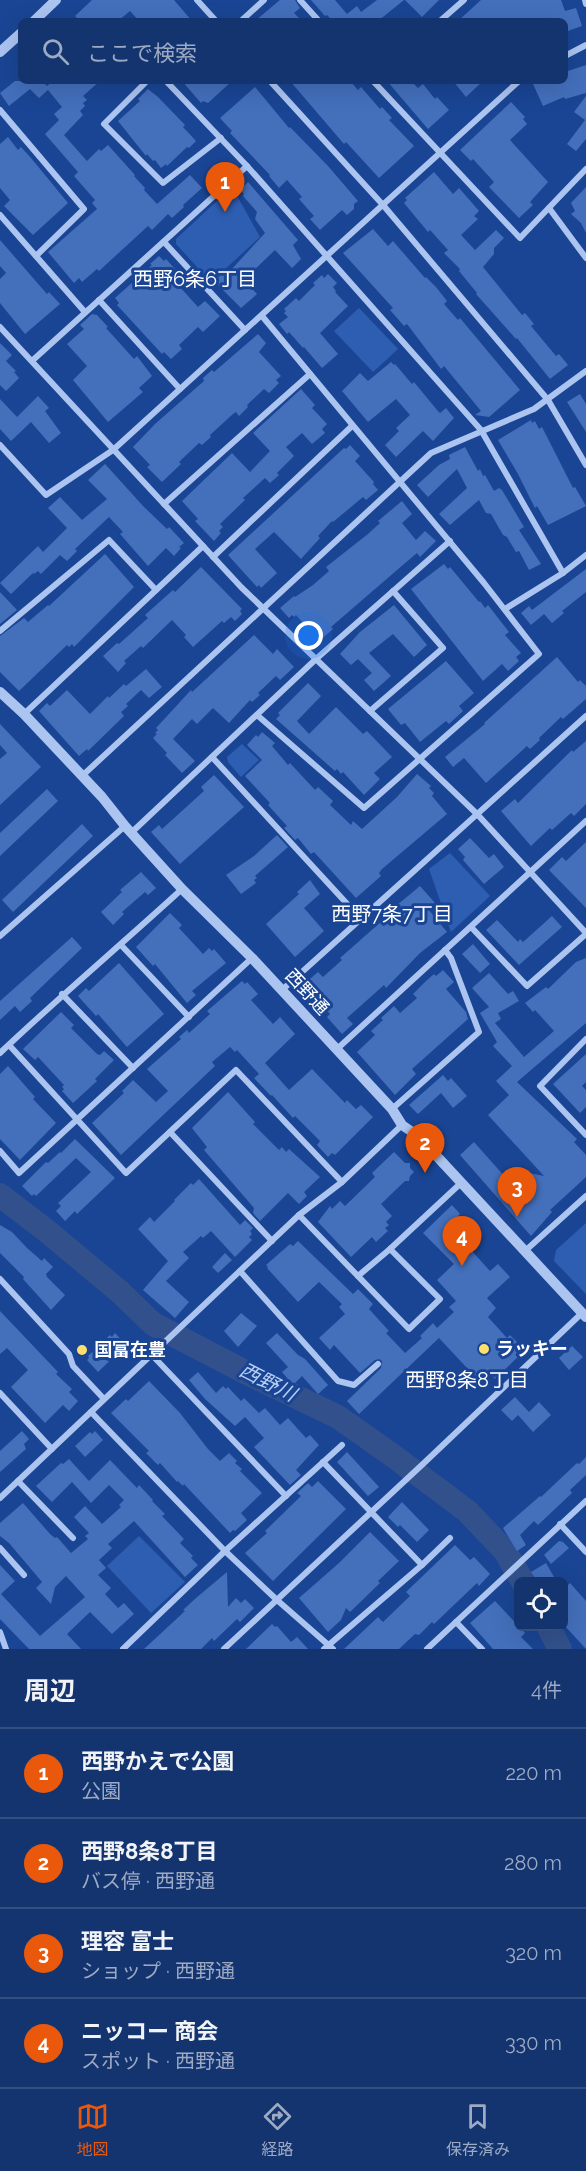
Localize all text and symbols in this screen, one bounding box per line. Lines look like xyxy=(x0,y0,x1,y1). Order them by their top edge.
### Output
search box xyxy=(18,18,568,84)
icon: search xyxy=(39,35,72,68)
text: ここで検索 xyxy=(87,40,197,66)
pin: 1 xyxy=(206,162,244,212)
district label: 西野6条6丁目 xyxy=(133,267,257,291)
your location xyxy=(294,621,323,650)
district label: 西野7条7丁目 xyxy=(331,902,453,926)
street label: 西野通 xyxy=(281,965,333,1019)
pin: 2 xyxy=(406,1124,444,1173)
pin: 3 xyxy=(498,1168,536,1217)
pin: 4 xyxy=(442,1216,482,1266)
place label: ラッキー xyxy=(496,1338,568,1359)
place label: 国富在豊 xyxy=(94,1339,166,1360)
marker: ラッキー xyxy=(477,1342,491,1356)
marker: 国富在豊 xyxy=(75,1343,89,1357)
water label: 西野川 xyxy=(236,1358,302,1407)
district label: 西野8条8丁目 xyxy=(405,1368,529,1392)
map controls xyxy=(514,1577,568,1631)
button: locate xyxy=(514,1577,568,1631)
text: 周辺 xyxy=(24,1676,76,1706)
text: 4件 xyxy=(531,1678,562,1702)
text: 西野かえで公園 xyxy=(81,1748,234,1774)
text: 1 xyxy=(39,1761,48,1785)
text: 220 m xyxy=(505,1761,562,1785)
text: 公園 xyxy=(81,1779,121,1803)
text: 西野8条8丁目 xyxy=(81,1838,218,1864)
text: 2 xyxy=(38,1851,49,1875)
text: 280 m xyxy=(504,1851,562,1875)
text: バス停 · 西野通 xyxy=(81,1869,215,1893)
text: 理容 富士 xyxy=(81,1928,174,1954)
text: 3 xyxy=(38,1941,49,1965)
text: 320 m xyxy=(505,1941,562,1965)
text: ショップ · 西野通 xyxy=(81,1959,235,1983)
text: ニッコー 商会 xyxy=(81,2018,218,2044)
text: 4 xyxy=(38,2031,49,2055)
text: 330 m xyxy=(505,2031,562,2055)
text: スポット · 西野通 xyxy=(81,2049,235,2073)
tab: 地図 xyxy=(76,2100,109,2160)
tab: 経路 xyxy=(261,2100,294,2160)
tab: 保存済み xyxy=(446,2100,510,2160)

